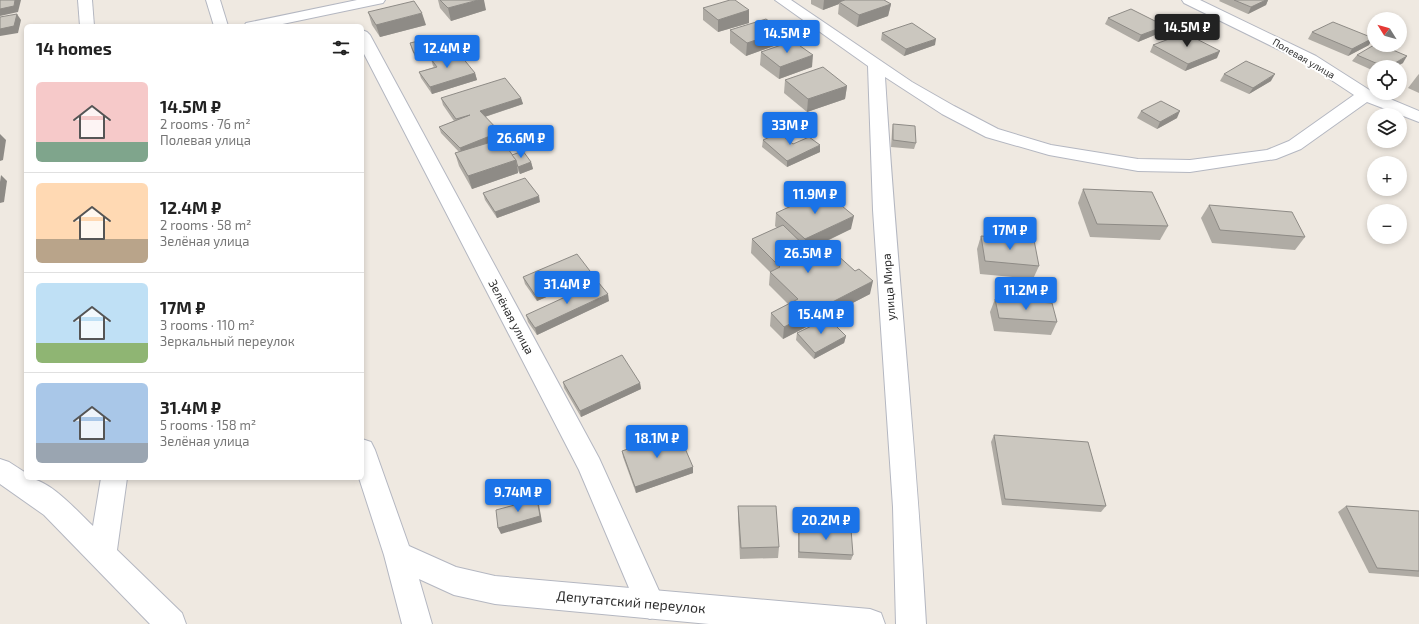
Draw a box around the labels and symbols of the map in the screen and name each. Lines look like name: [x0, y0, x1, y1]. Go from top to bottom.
north arrow: [1367, 12, 1407, 52]
pin: 14.5M ₽: [1150, 14, 1224, 48]
pin: 14.5M ₽: [750, 20, 824, 54]
pin: 12.4M ₽: [410, 35, 484, 69]
street label: Полевая улица: [1270, 35, 1337, 82]
pin: 33M ₽: [762, 112, 818, 146]
pin: 26.6M ₽: [484, 125, 558, 159]
pin: 11.9M ₽: [778, 181, 852, 215]
pin: 17M ₽: [982, 217, 1038, 251]
pin: 26.5M ₽: [771, 240, 845, 274]
street label: улица Мира: [879, 253, 898, 321]
pin: 31.4M ₽: [530, 271, 604, 305]
street label: Зелёная улица: [485, 277, 537, 357]
pin: 11.2M ₽: [989, 277, 1063, 311]
pin: 15.4M ₽: [784, 301, 858, 335]
pin: 18.1M ₽: [620, 425, 694, 459]
pin: 9.74M ₽: [481, 479, 555, 513]
pin: 20.2M ₽: [789, 507, 863, 541]
street label: Депутатский переулок: [556, 587, 707, 617]

